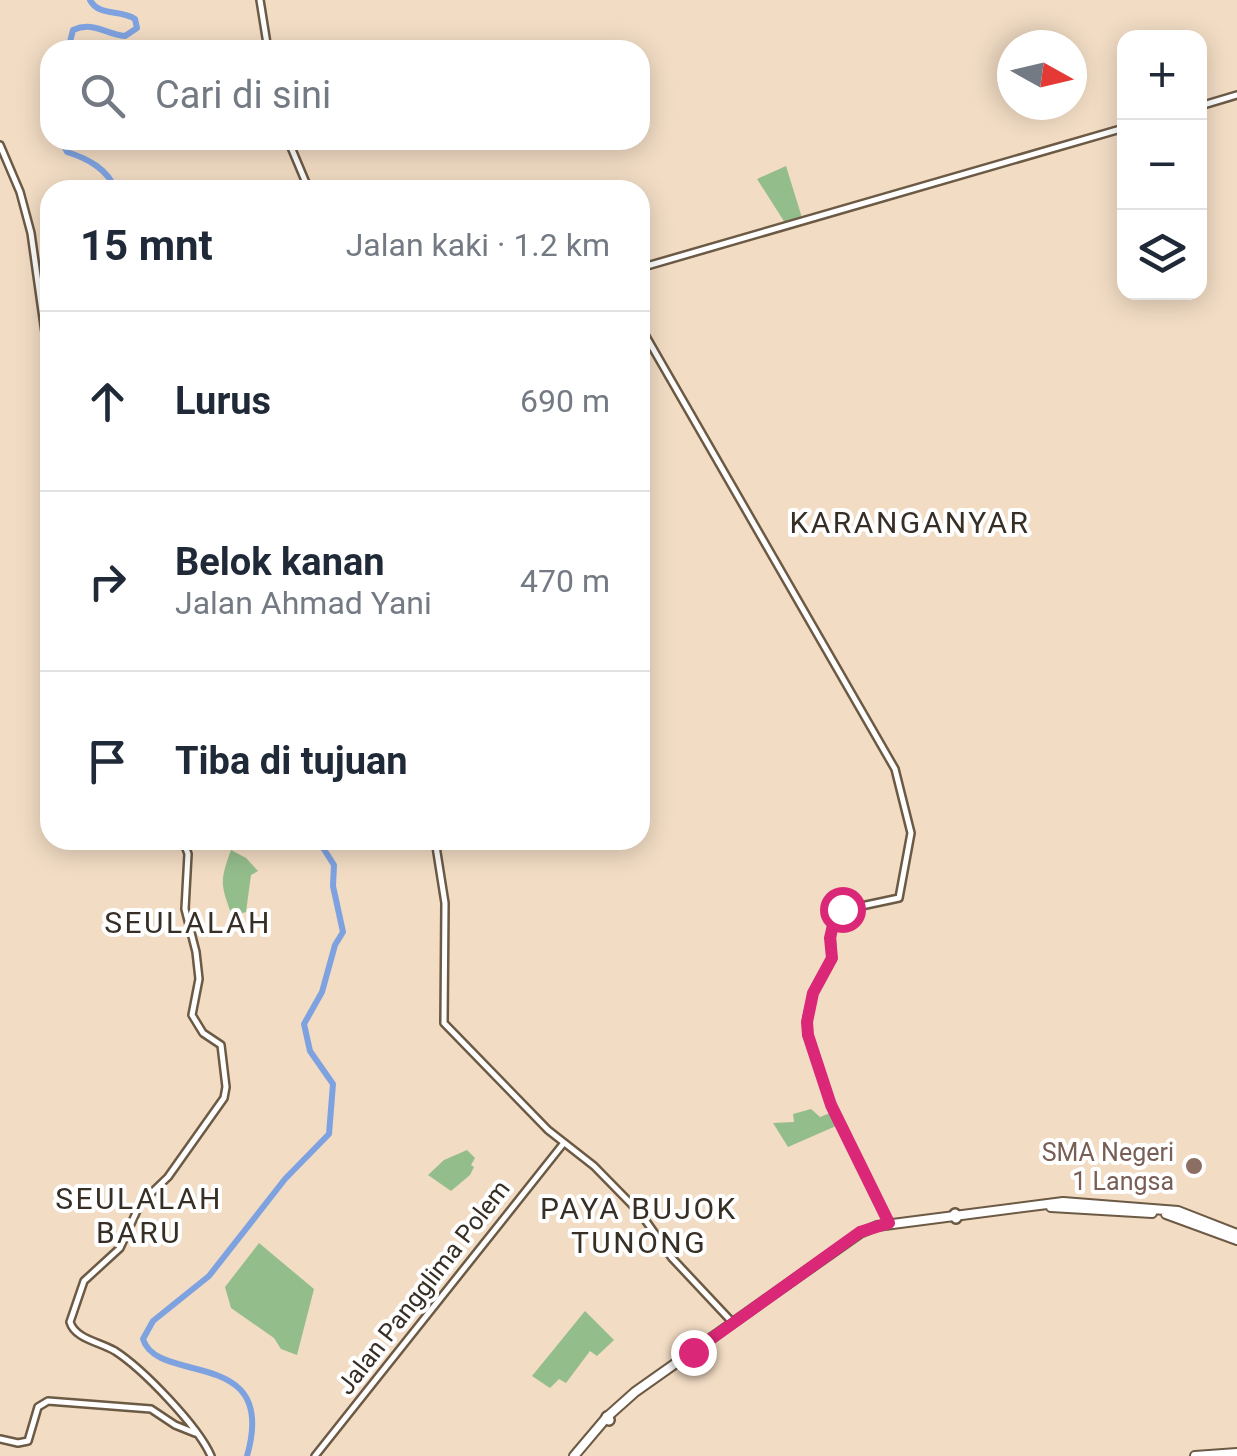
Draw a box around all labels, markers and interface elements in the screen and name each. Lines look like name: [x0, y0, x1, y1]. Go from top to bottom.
north arrow: [997, 30, 1087, 120]
map controls: [1117, 30, 1207, 300]
button: +: [1117, 30, 1207, 120]
search box: [40, 40, 650, 150]
icon: search: [75, 68, 130, 123]
text: Cari di sini: [155, 73, 331, 117]
button: −: [1117, 120, 1207, 210]
button: layers: [1117, 210, 1207, 300]
text: 15 mnt: [80, 221, 213, 270]
text: Jalan kaki · 1.2 km: [346, 226, 610, 264]
icon: ahead: [80, 374, 135, 429]
text: Lurus: [175, 379, 271, 423]
text: 690 m: [520, 382, 610, 420]
district label: KARANGANYAR: [789, 505, 1031, 540]
text: Belok kanan: [175, 540, 385, 584]
icon: right: [80, 554, 135, 609]
text: 470 m: [520, 562, 610, 600]
text: Jalan Ahmad Yani: [175, 584, 432, 622]
icon: arrive: [80, 734, 135, 789]
text: Tiba di tujuan: [175, 739, 408, 783]
route start: [820, 887, 866, 933]
district label: SEULALAH: [104, 905, 272, 940]
place label: SMA Negeri 1 Langsa: [1042, 1138, 1174, 1196]
marker: SMA Negeri 1 Langsa: [1183, 1155, 1205, 1177]
street label: Jalan Pangglima Polem: [331, 1175, 516, 1400]
district label: SEULALAH BARU: [55, 1181, 223, 1250]
district label: PAYA BUJOK TUNONG: [540, 1191, 738, 1260]
route end: [671, 1330, 717, 1376]

